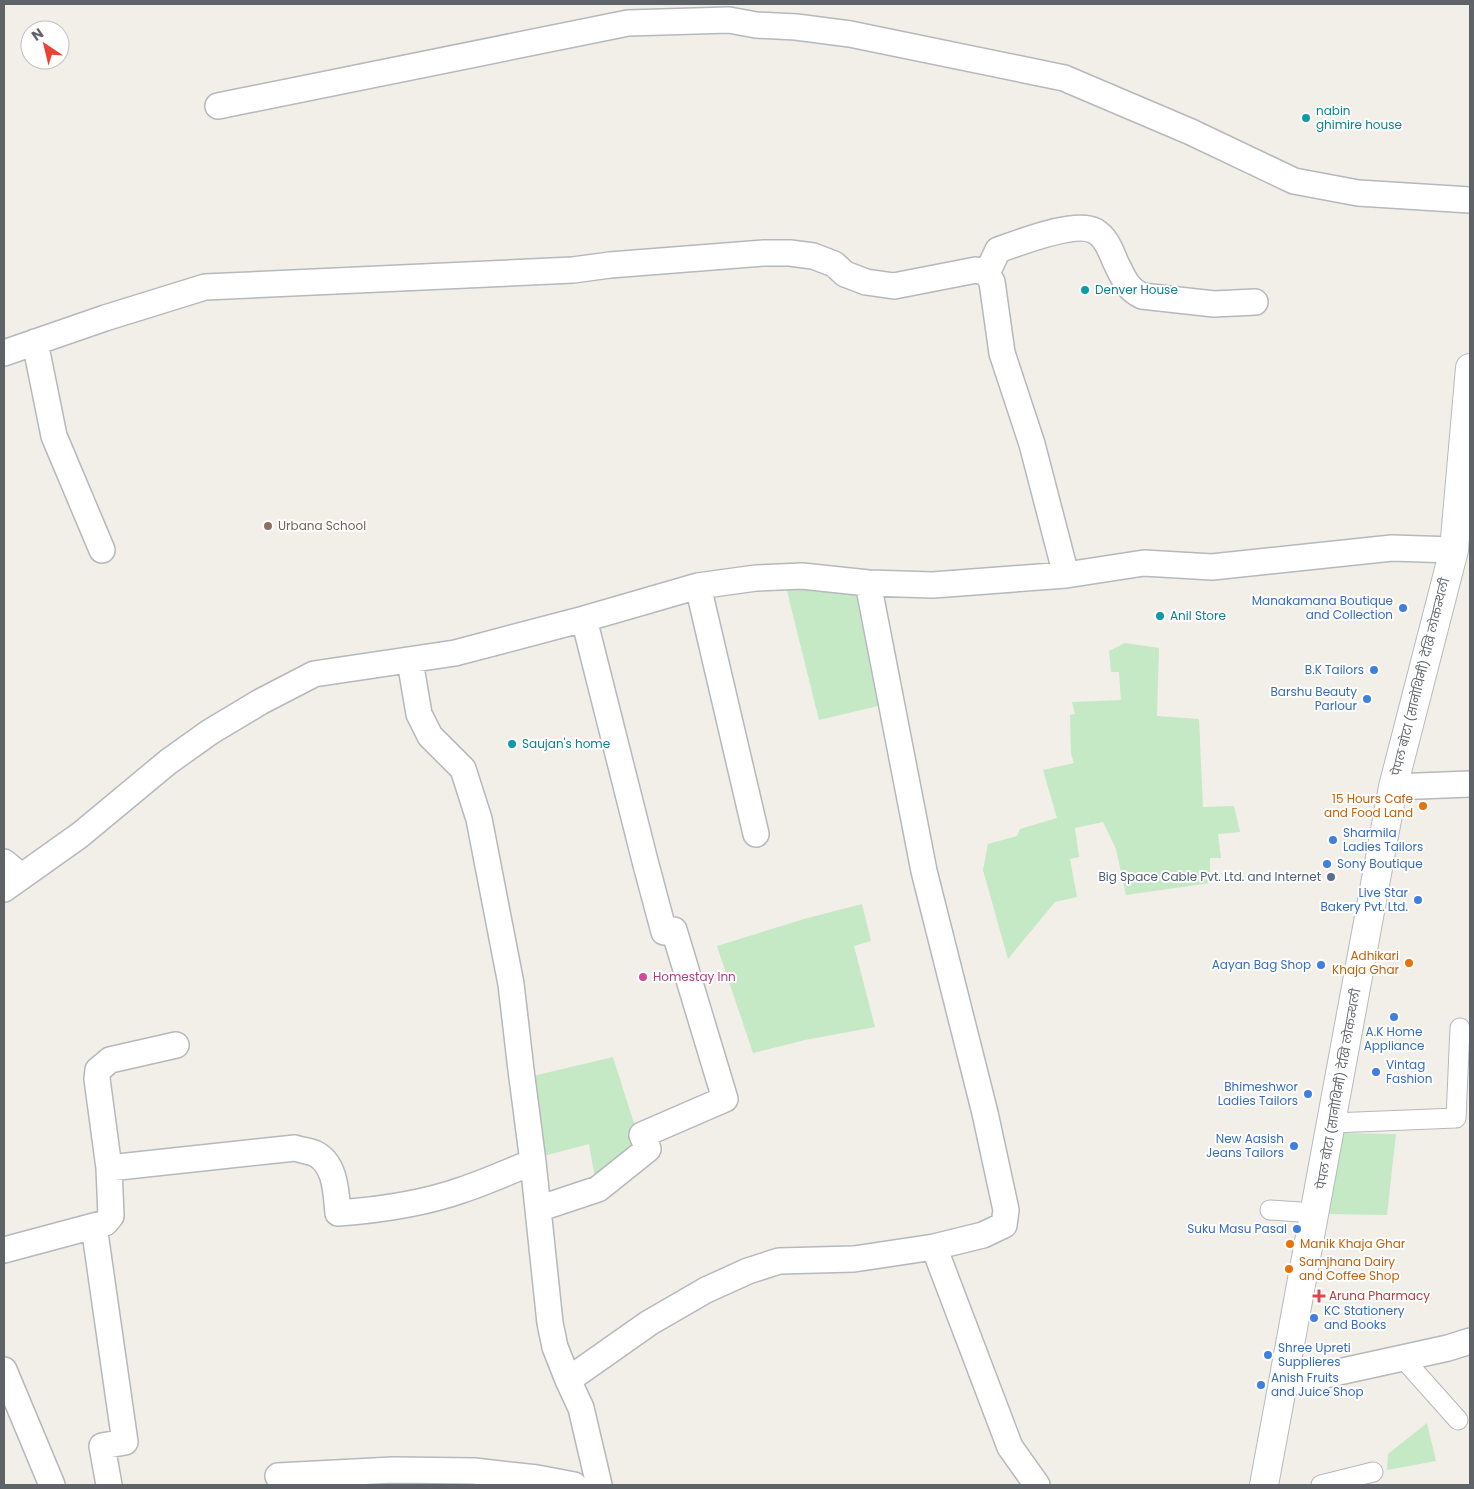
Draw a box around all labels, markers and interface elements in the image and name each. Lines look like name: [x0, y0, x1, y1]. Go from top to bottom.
north arrow: [20, 20, 70, 70]
text: N: [27, 23, 48, 46]
place label: nabin ghimire house: [1316, 102, 1402, 133]
marker: nabin ghimire house: [1300, 112, 1312, 124]
place label: Denver House: [1095, 281, 1178, 298]
marker: Denver House: [1079, 284, 1091, 296]
place label: Urbana School: [278, 517, 366, 534]
marker: Urbana School: [262, 520, 274, 532]
street label: पेपल बोटा (सानोथिमी) देखि लोकन्थली: [1387, 576, 1453, 779]
place label: Manakamana Boutique and Collection: [1252, 592, 1393, 623]
marker: Manakamana Boutique and Collection: [1397, 602, 1409, 614]
place label: Anil Store: [1170, 607, 1226, 624]
marker: Anil Store: [1154, 610, 1166, 622]
place label: B.K Tailors: [1305, 661, 1364, 678]
marker: B.K Tailors: [1368, 664, 1380, 676]
place label: Barshu Beauty Parlour: [1271, 683, 1358, 714]
marker: Barshu Beauty Parlour: [1361, 693, 1373, 705]
place label: Saujan's home: [522, 735, 610, 752]
marker: Saujan's home: [506, 738, 518, 750]
place label: 15 Hours Cafe and Food Land: [1324, 790, 1413, 821]
marker: 15 Hours Cafe and Food Land: [1417, 800, 1429, 812]
place label: Sharmila Ladies Tailors: [1343, 824, 1423, 855]
marker: Sharmila Ladies Tailors: [1327, 834, 1339, 846]
place label: Sony Boutique: [1337, 855, 1423, 872]
marker: Sony Boutique: [1321, 858, 1333, 870]
place label: Big Space Cable Pvt. Ltd. and Internet: [1098, 868, 1321, 885]
marker: Big Space Cable Pvt. Ltd. and Internet: [1325, 871, 1337, 883]
place label: Live Star Bakery Pvt. Ltd.: [1321, 884, 1409, 915]
marker: Live Star Bakery Pvt. Ltd.: [1412, 894, 1424, 906]
place label: Adhikari Khaja Ghar: [1332, 947, 1400, 978]
place label: Aayan Bag Shop: [1212, 956, 1311, 973]
marker: Adhikari Khaja Ghar: [1403, 957, 1415, 969]
marker: Aayan Bag Shop: [1315, 959, 1327, 971]
place label: Homestay Inn: [653, 968, 736, 985]
marker: Homestay Inn: [637, 971, 649, 983]
street label: पेपल बोटा (सानोथिमी) देखि लोकन्थली: [1312, 987, 1365, 1192]
marker: A.K Home Appliance: [1388, 1011, 1400, 1023]
place label: A.K Home Appliance: [1364, 1023, 1424, 1054]
place label: Vintag Fashion: [1386, 1056, 1432, 1087]
marker: Vintag Fashion: [1370, 1066, 1382, 1078]
place label: Bhimeshwor Ladies Tailors: [1218, 1078, 1299, 1109]
marker: Bhimeshwor Ladies Tailors: [1302, 1088, 1314, 1100]
place label: New Aasish Jeans Tailors: [1206, 1130, 1284, 1161]
marker: New Aasish Jeans Tailors: [1288, 1140, 1300, 1152]
place label: Suku Masu Pasal: [1187, 1220, 1287, 1237]
marker: Suku Masu Pasal: [1291, 1223, 1303, 1235]
place label: Manik Khaja Ghar: [1300, 1235, 1406, 1252]
marker: Manik Khaja Ghar: [1284, 1238, 1296, 1250]
place label: Samjhana Dairy and Coffee Shop: [1299, 1253, 1400, 1284]
marker: Samjhana Dairy and Coffee Shop: [1283, 1263, 1295, 1275]
place label: Aruna Pharmacy: [1329, 1287, 1430, 1304]
marker: Aruna Pharmacy: [1313, 1290, 1325, 1302]
place label: KC Stationery and Books: [1324, 1302, 1405, 1333]
marker: KC Stationery and Books: [1308, 1312, 1320, 1324]
place label: Shree Upreti Supplieres: [1278, 1339, 1351, 1370]
marker: Shree Upreti Supplieres: [1262, 1349, 1274, 1361]
place label: Anish Fruits and Juice Shop: [1271, 1369, 1364, 1400]
marker: Anish Fruits and Juice Shop: [1255, 1379, 1267, 1391]

